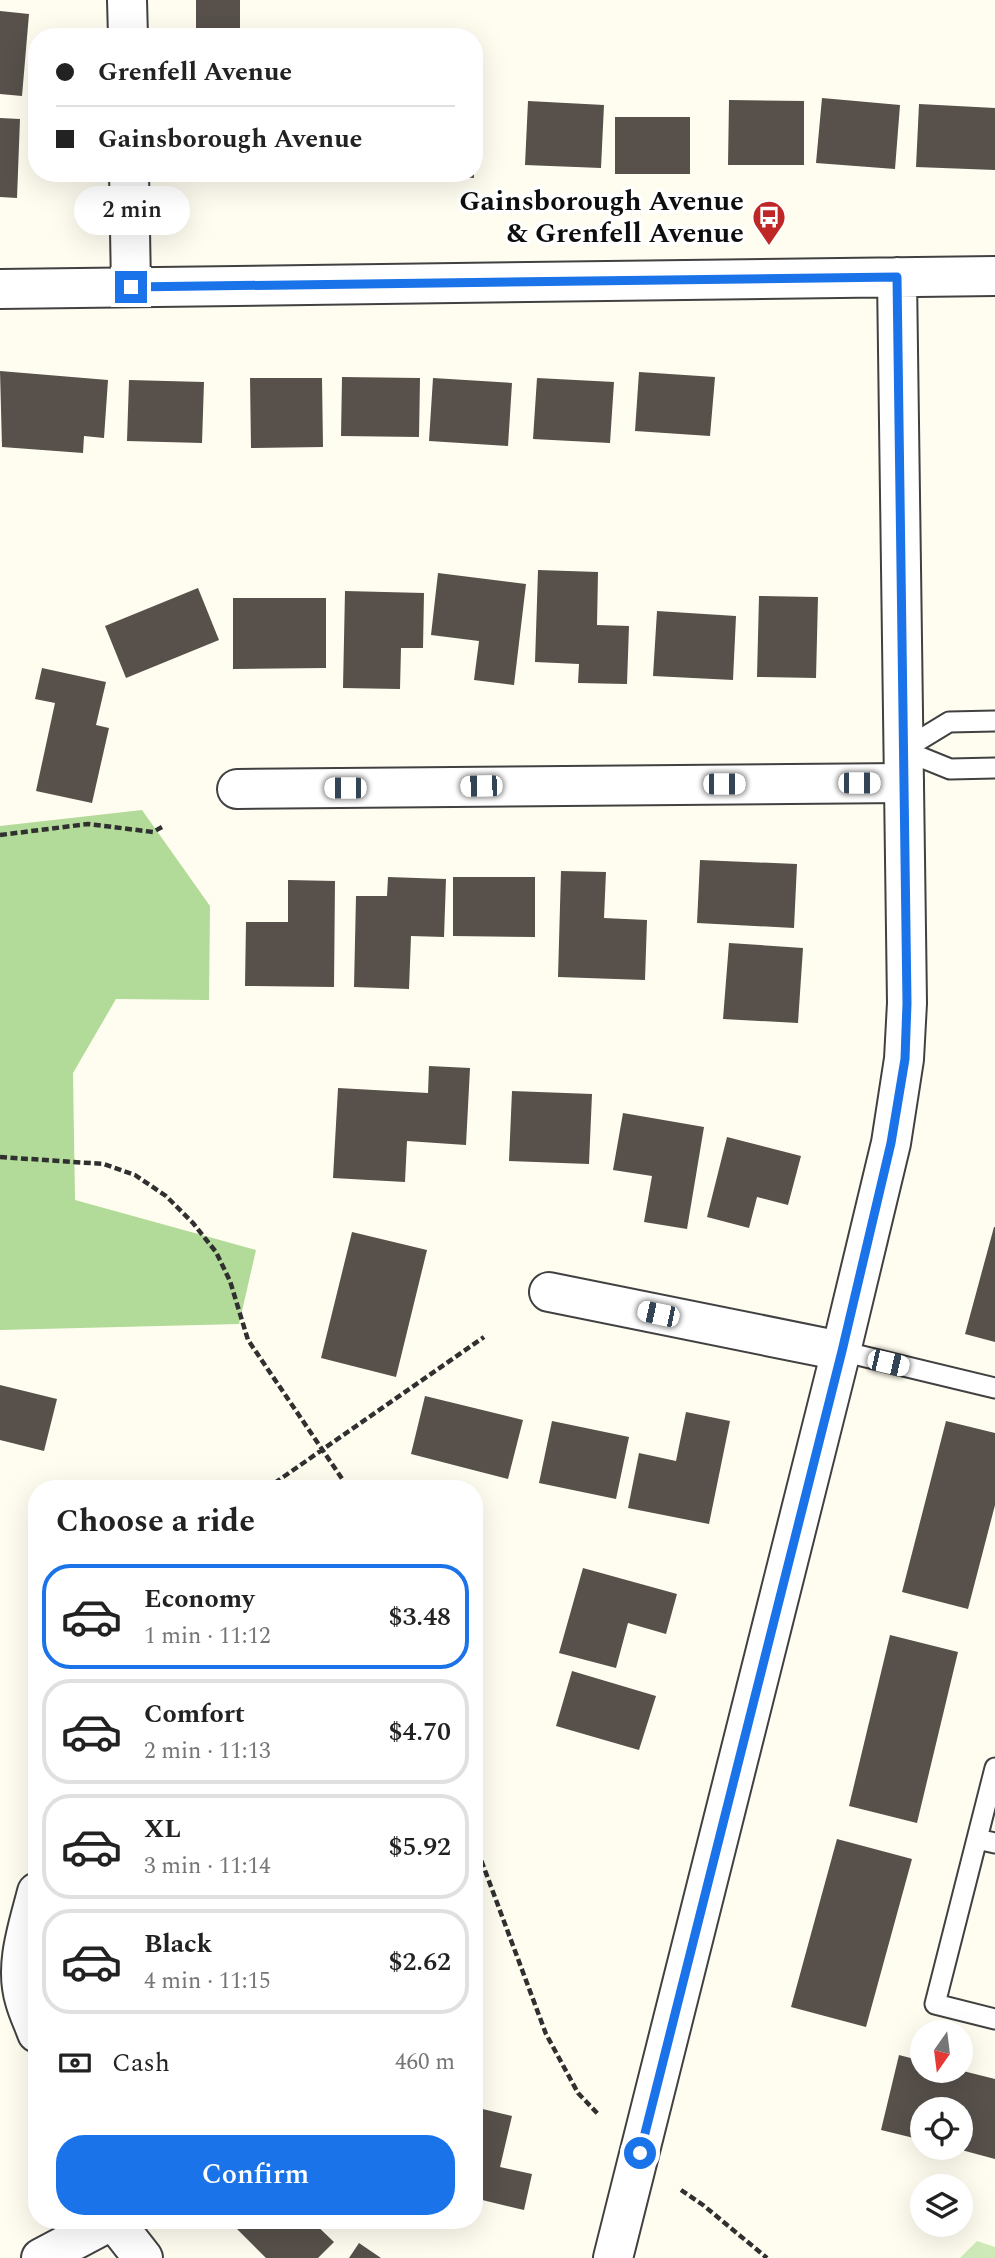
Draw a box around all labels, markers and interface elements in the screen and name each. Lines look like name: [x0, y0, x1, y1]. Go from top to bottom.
text: Grenfell Avenue: [98, 52, 292, 92]
text: Gainsborough Avenue: [98, 119, 362, 159]
place label: Gainsborough Avenue & Grenfell Avenue: [459, 180, 744, 255]
callout: 2 min: [73, 186, 189, 234]
text: 2 min: [102, 193, 162, 228]
bus stop icon: Gainsborough Avenue & Grenfell Avenue: [750, 198, 788, 247]
route end: [115, 271, 147, 303]
car: [839, 773, 881, 794]
car: [704, 774, 746, 795]
car: [460, 775, 503, 797]
car: [325, 778, 367, 799]
car: [636, 1299, 681, 1329]
car: [866, 1348, 911, 1378]
text: Choose a ride: [56, 1497, 255, 1546]
text: Economy: [144, 1579, 254, 1619]
icon: car: [60, 1585, 123, 1648]
text: $3.48: [388, 1597, 451, 1637]
text: 1 min · 11:12: [144, 1619, 271, 1654]
text: Comfort: [144, 1694, 245, 1734]
icon: car: [60, 1700, 123, 1763]
text: $4.70: [388, 1712, 451, 1752]
text: 2 min · 11:13: [144, 1734, 271, 1769]
text: XL: [144, 1809, 181, 1849]
icon: car: [60, 1815, 123, 1878]
text: $5.92: [388, 1827, 451, 1867]
text: 3 min · 11:14: [144, 1849, 271, 1884]
text: Black: [144, 1924, 212, 1964]
icon: car: [60, 1930, 123, 1993]
text: $2.62: [388, 1942, 451, 1982]
text: 4 min · 11:15: [144, 1964, 271, 1999]
north arrow: [910, 2020, 973, 2082]
map controls: [910, 2020, 973, 2237]
text: Cash: [112, 2043, 170, 2083]
icon: cash: [56, 2044, 94, 2082]
text: 460 m: [395, 2045, 455, 2080]
button: locate: [910, 2097, 973, 2160]
button: Confirm: [56, 2135, 455, 2215]
route start: [624, 2137, 656, 2169]
button: layers: [910, 2174, 973, 2237]

